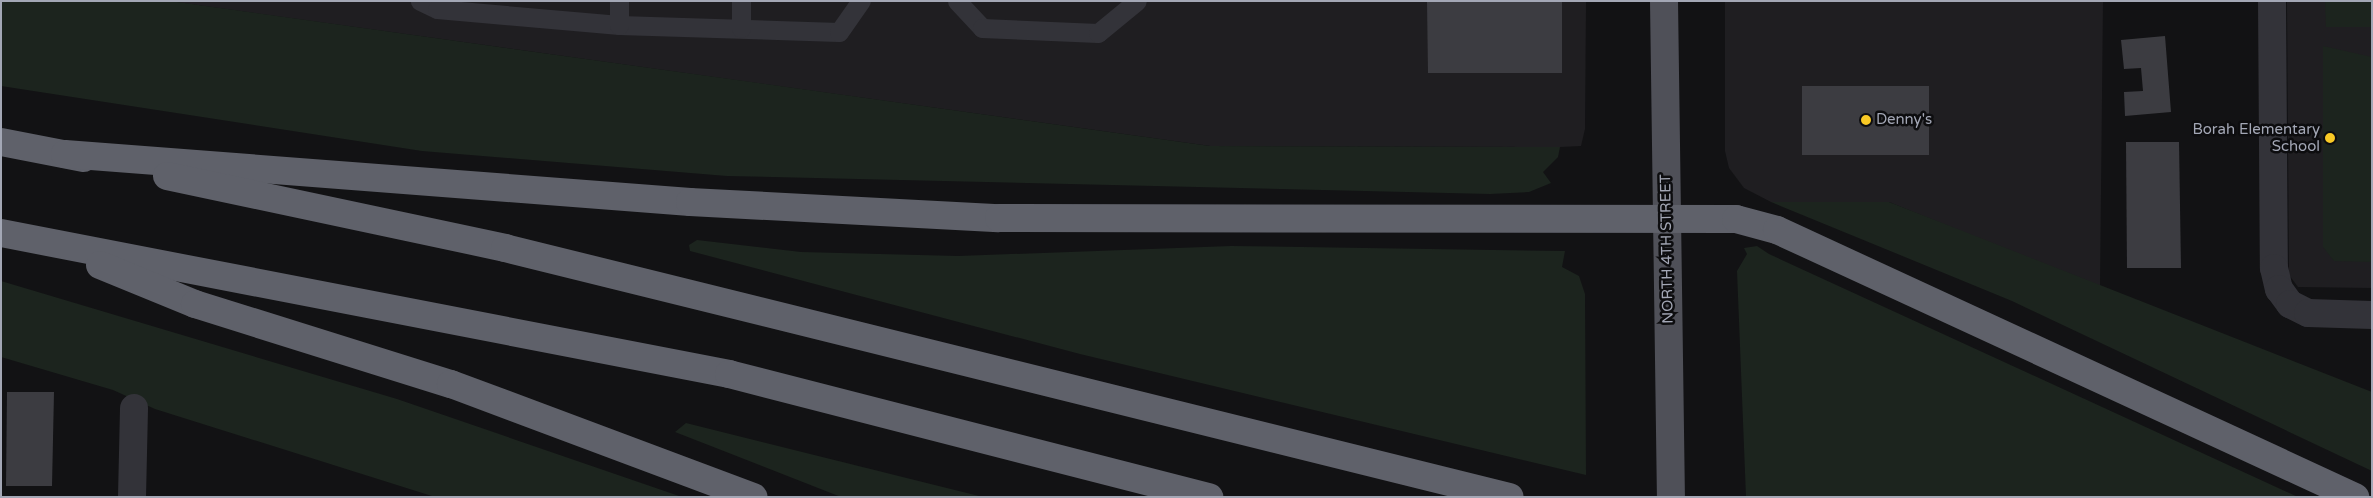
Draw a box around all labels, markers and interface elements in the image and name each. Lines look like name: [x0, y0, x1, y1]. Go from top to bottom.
place label: Denny's: [1876, 111, 1932, 129]
marker: Denny's: [1860, 114, 1872, 126]
place label: Borah Elementary School: [2192, 120, 2320, 155]
marker: Borah Elementary School: [2324, 132, 2336, 144]
street label: NORTH 4TH STREET: [1657, 174, 1677, 324]

